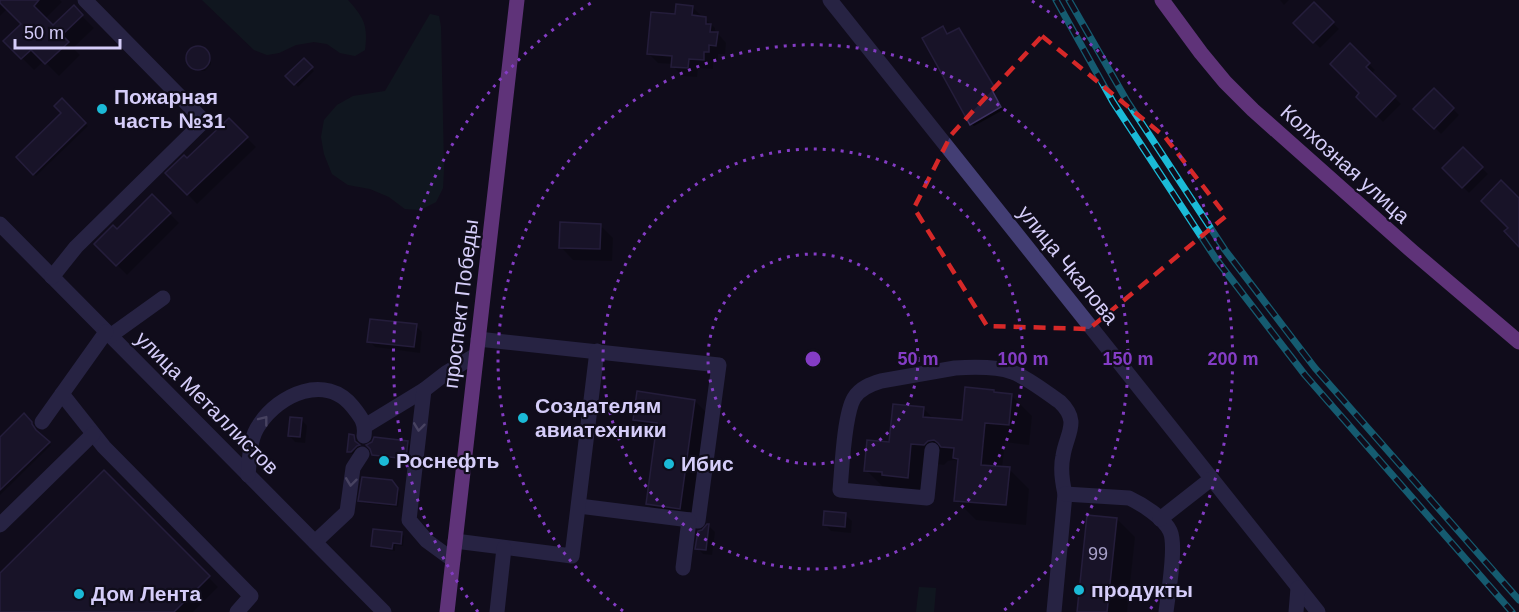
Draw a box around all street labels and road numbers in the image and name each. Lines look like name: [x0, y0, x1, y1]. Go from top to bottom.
street label: Колхозная улица: [1276, 100, 1415, 228]
street label: улица Чкалова: [1014, 201, 1123, 329]
street label: проспект Победы: [439, 218, 482, 390]
street label: улица Металлистов: [131, 327, 283, 479]

